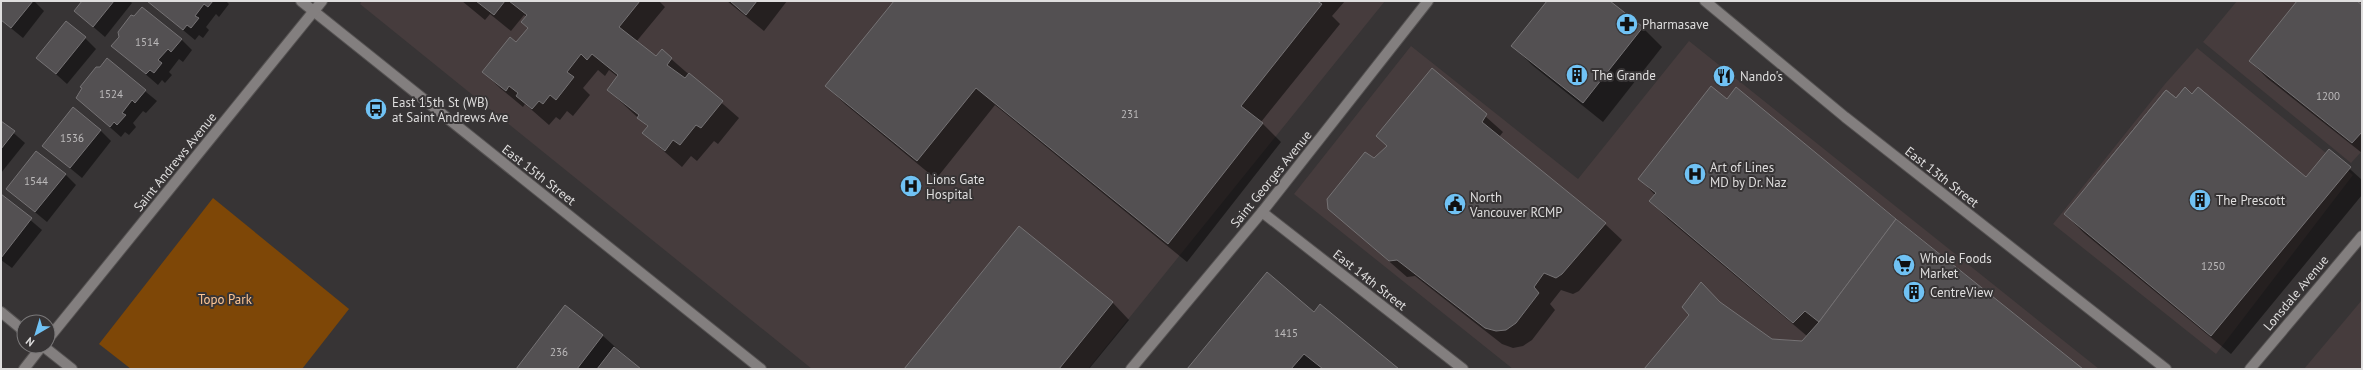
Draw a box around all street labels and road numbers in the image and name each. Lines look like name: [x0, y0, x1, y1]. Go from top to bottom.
street label: Saint Andrews Avenue: [130, 109, 220, 215]
street label: Saint Georges Avenue: [1227, 127, 1315, 231]
street label: East 15th Street: [499, 141, 580, 209]
street label: East 13th Street: [1902, 143, 1983, 211]
street label: East 14th Street: [1330, 246, 1411, 314]
street label: Lonsdale Avenue: [2260, 252, 2332, 334]

